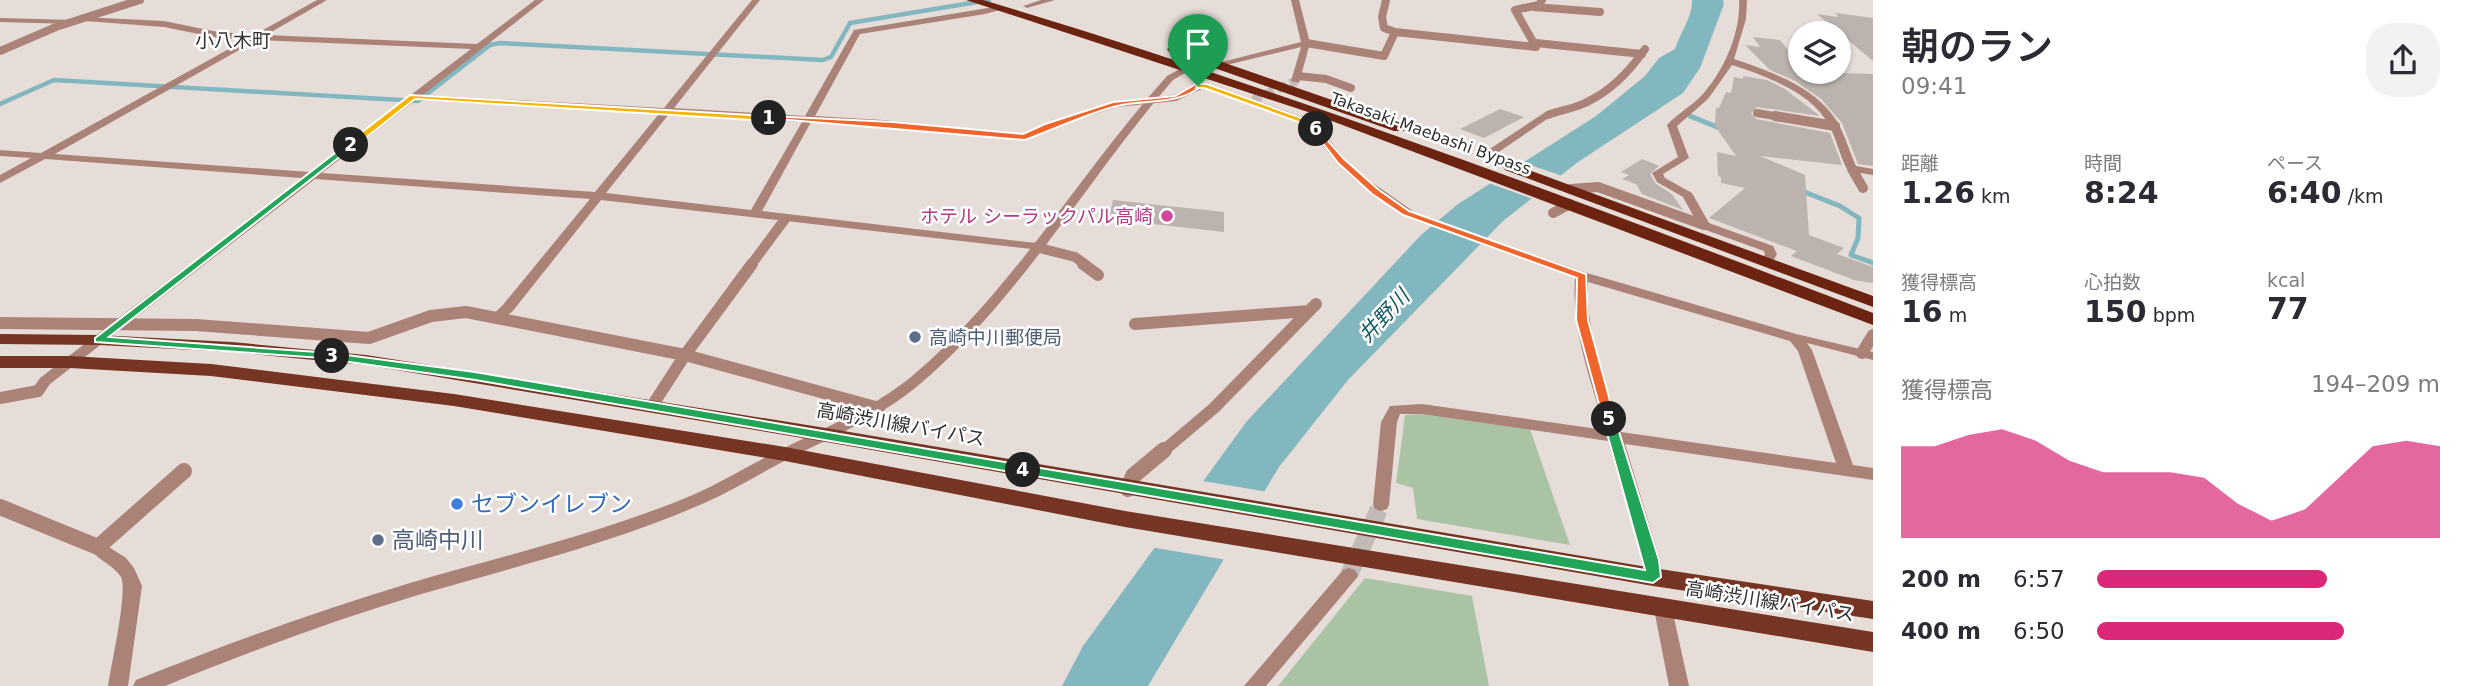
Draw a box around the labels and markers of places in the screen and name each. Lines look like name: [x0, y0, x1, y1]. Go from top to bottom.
pin: [1168, 14, 1228, 86]
pin: 1: [752, 100, 786, 136]
pin: 6: [1298, 111, 1334, 146]
pin: 2: [334, 128, 368, 162]
place label: ホテル シーラックパル高崎: [920, 205, 1153, 227]
marker: ホテル シーラックパル高崎: [1159, 208, 1175, 224]
place label: 高崎中川郵便局: [929, 326, 1062, 348]
marker: 高崎中川郵便局: [907, 329, 923, 345]
pin: 3: [314, 338, 350, 374]
pin: 5: [1592, 402, 1626, 436]
pin: 4: [1006, 452, 1040, 488]
place label: セブンイレブン: [471, 491, 632, 517]
marker: セブンイレブン: [449, 496, 465, 512]
place label: 高崎中川: [392, 527, 484, 553]
marker: 高崎中川: [370, 532, 386, 548]

